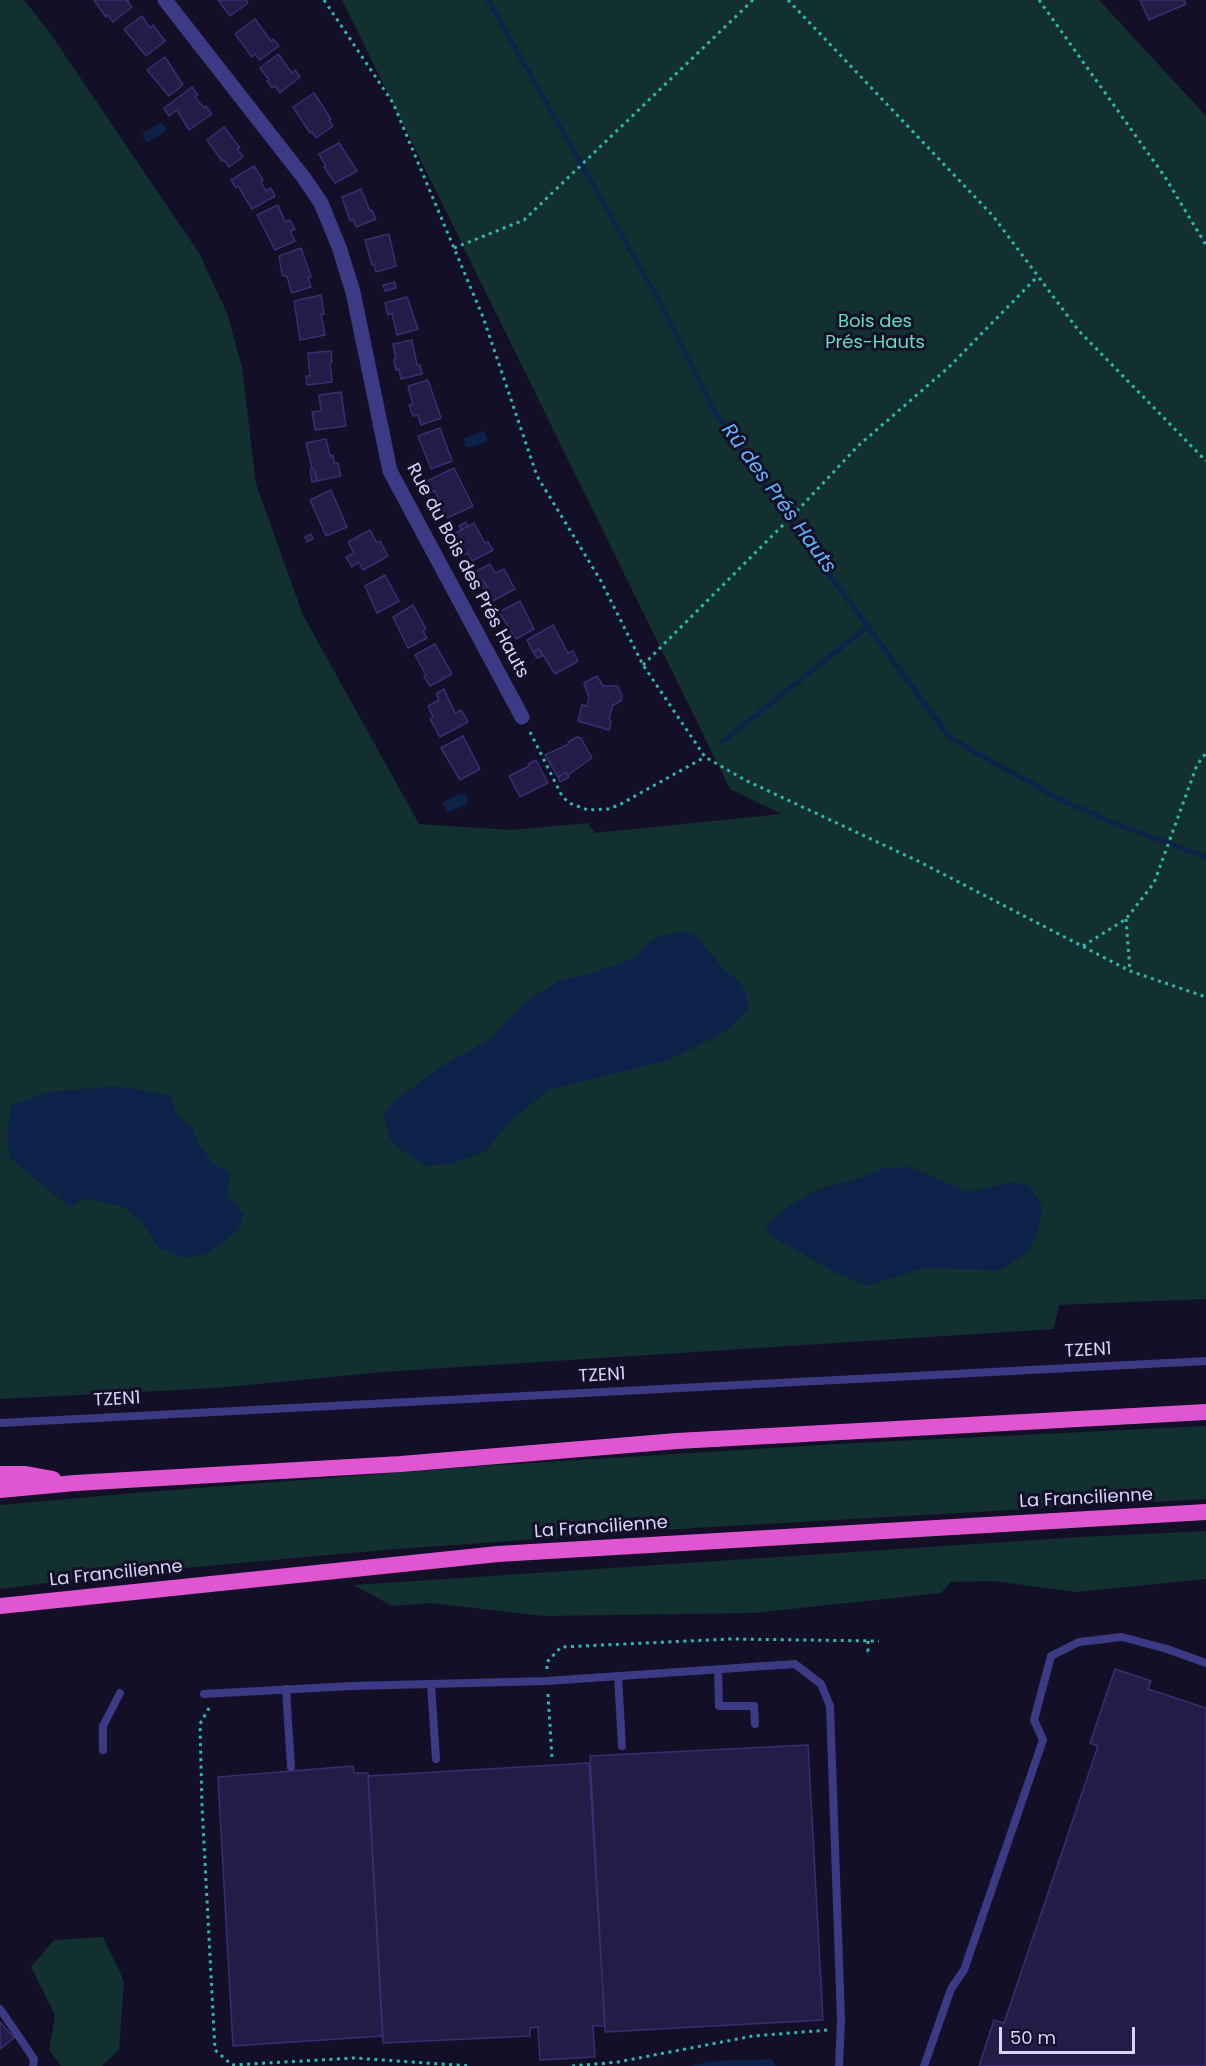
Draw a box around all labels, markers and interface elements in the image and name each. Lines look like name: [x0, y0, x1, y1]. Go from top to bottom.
park label: Bois des Prés-Hauts: [825, 311, 925, 354]
water label: Rû des Prés Hauts: [716, 420, 840, 578]
street label: Rue du Bois des Prés Hauts: [401, 460, 533, 682]
street label: TZEN1: [1064, 1339, 1112, 1363]
street label: TZEN1: [578, 1364, 626, 1388]
street label: TZEN1: [93, 1388, 141, 1412]
street label: La Francilienne: [1019, 1485, 1153, 1513]
street label: La Francilienne: [534, 1513, 668, 1543]
street label: La Francilienne: [48, 1556, 184, 1592]
scale bar: [1002, 2015, 1138, 2053]
text: 50 m: [1010, 2025, 1056, 2050]

